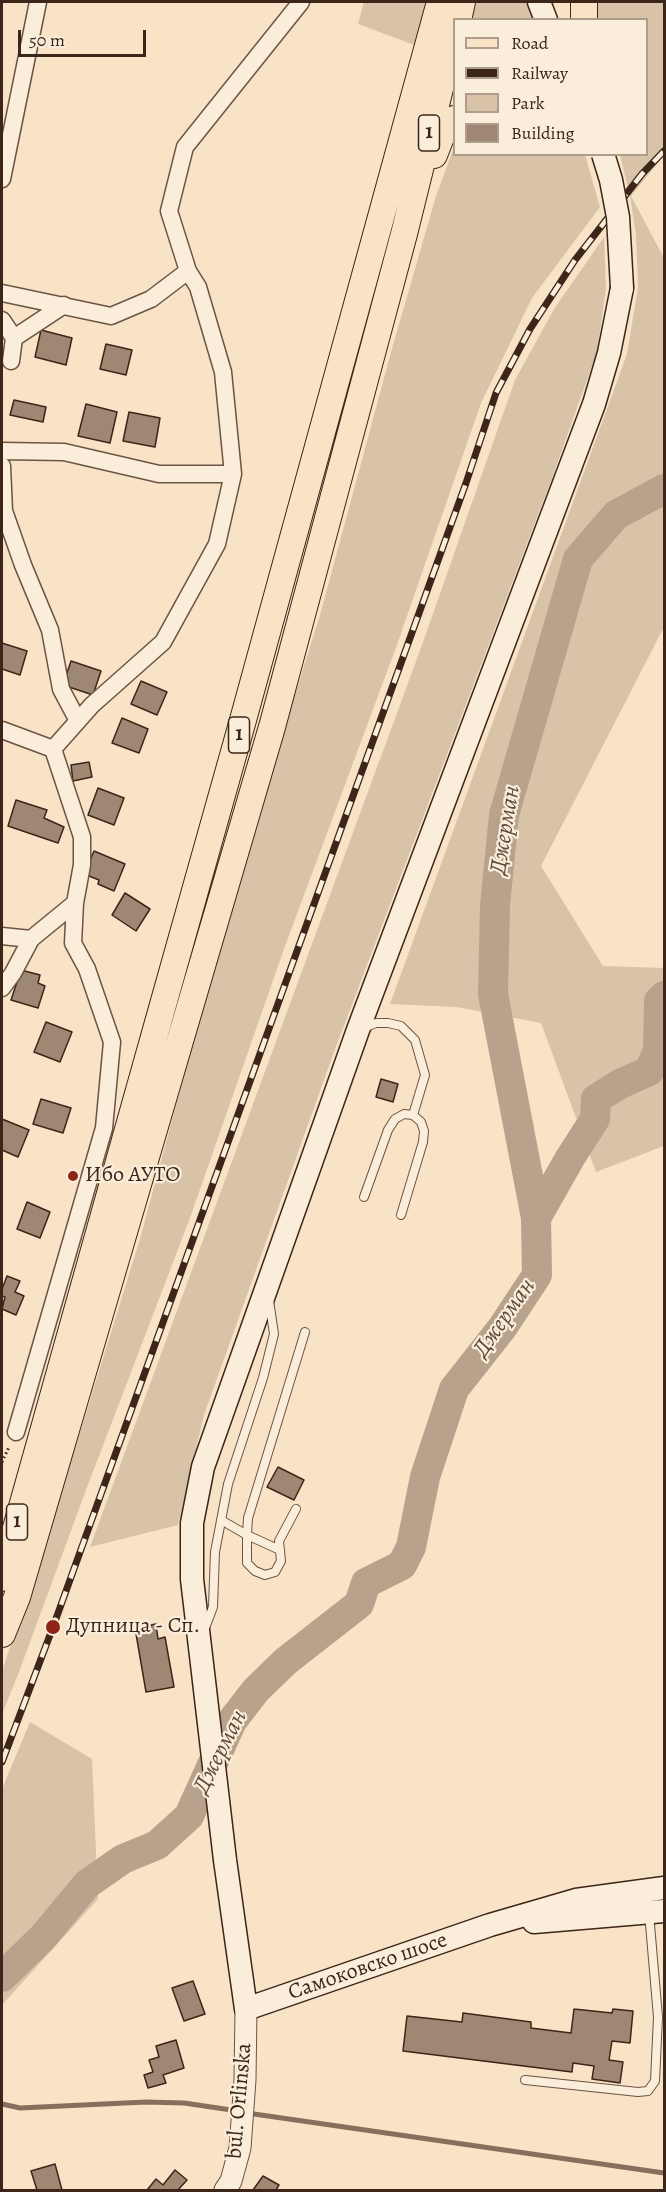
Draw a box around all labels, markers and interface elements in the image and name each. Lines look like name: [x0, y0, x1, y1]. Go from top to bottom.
scale bar: [21, 18, 148, 56]
legend: [453, 18, 648, 156]
text: 50 m: [29, 28, 65, 52]
text: Road: [511, 31, 548, 55]
text: Railway: [511, 61, 568, 85]
text: Park: [511, 91, 545, 115]
road number: 1: [418, 115, 440, 151]
text: Building: [511, 121, 575, 145]
road number: 1: [228, 717, 250, 753]
water label: Джерман: [485, 784, 527, 876]
place label: Ибо АУТО: [85, 1163, 180, 1189]
marker: Ибо АУТО: [66, 1169, 80, 1183]
water label: Джерман: [468, 1273, 542, 1363]
road number: 1: [7, 1504, 28, 1540]
place label: Дупница - Сп.: [66, 1614, 200, 1640]
marker: Дупница - Сп.: [44, 1618, 62, 1636]
water label: Джерман: [188, 1706, 254, 1798]
street label: Самоковско шосе: [285, 1927, 451, 2007]
street label: bul. Orlinska: [222, 2042, 258, 2160]

